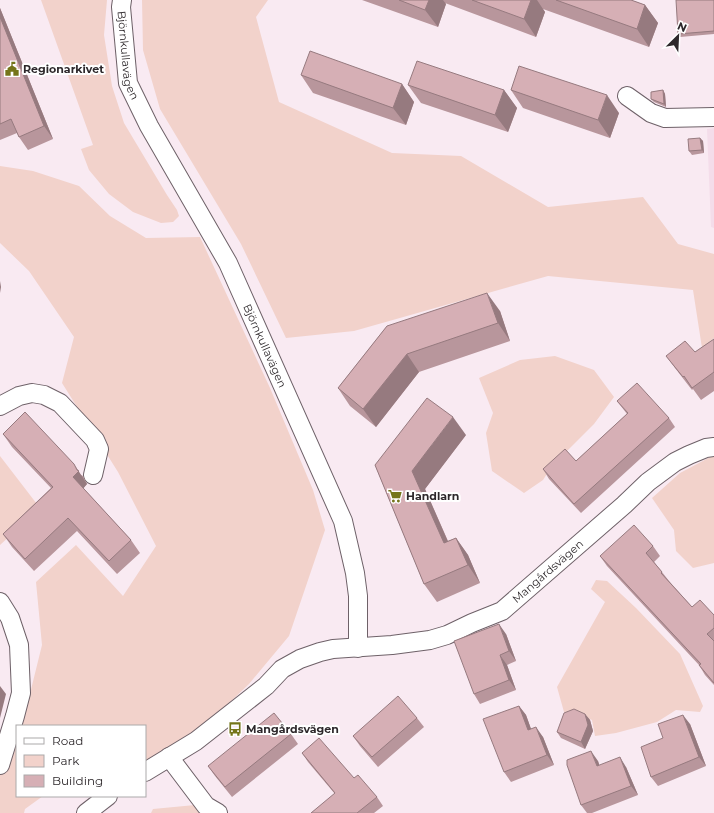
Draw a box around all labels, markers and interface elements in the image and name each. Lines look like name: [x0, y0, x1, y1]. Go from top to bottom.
street label: Björnkullavägen: [114, 10, 142, 102]
north arrow: [658, 16, 698, 56]
text: N: [675, 19, 689, 35]
public building icon: Regionarkivet: [4, 61, 20, 77]
place label: Regionarkivet: [23, 62, 104, 76]
street label: Björnkullavägen: [240, 302, 290, 390]
supermarket icon: Handlarn: [387, 488, 403, 504]
place label: Handlarn: [406, 489, 459, 503]
street label: Mangårdsvägen: [509, 537, 586, 606]
bus stop icon: Mangårdsvägen: [227, 721, 243, 737]
place label: Mangårdsvägen: [246, 722, 339, 736]
legend: [16, 725, 146, 797]
text: Road: [52, 733, 83, 748]
text: Park: [52, 753, 80, 768]
text: Building: [52, 773, 103, 788]

